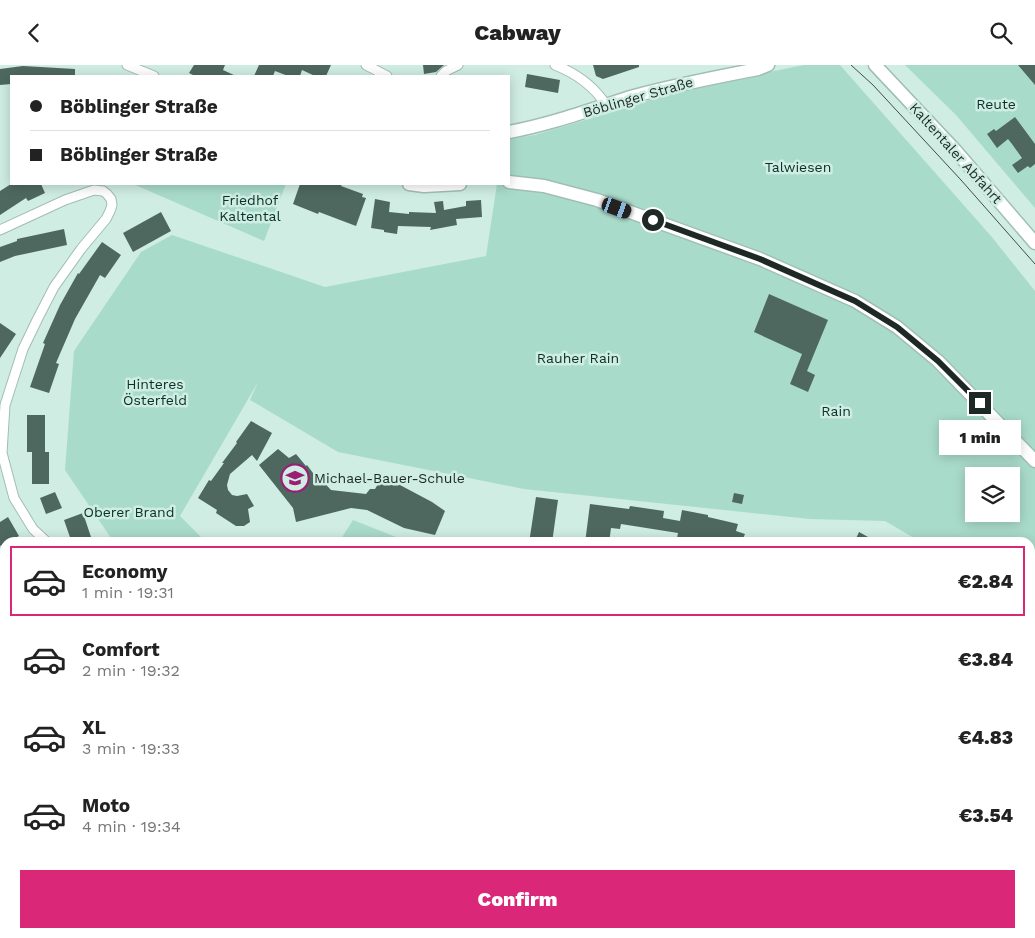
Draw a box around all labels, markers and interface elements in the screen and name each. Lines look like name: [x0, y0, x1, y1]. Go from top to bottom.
icon: back: [20, 19, 48, 47]
icon: search: [987, 19, 1015, 47]
text: Cabway: [474, 20, 561, 45]
street label: Böblinger Straße: [581, 74, 695, 120]
text: Böblinger Straße: [60, 95, 218, 118]
park label: Reute: [976, 96, 1016, 112]
street label: Kaltentaler Abfahrt: [907, 99, 1005, 207]
text: Böblinger Straße: [60, 143, 218, 166]
park label: Talwiesen: [765, 159, 831, 175]
park label: Friedhof Kaltental: [219, 192, 281, 224]
car: [600, 196, 633, 220]
route start: [642, 209, 664, 231]
park label: Rauher Rain: [537, 350, 619, 366]
park label: Hinteres Österfeld: [123, 376, 187, 408]
route end: [969, 392, 991, 414]
park label: Rain: [821, 403, 851, 419]
callout: 1 min: [939, 421, 1021, 455]
text: 1 min: [959, 428, 1001, 447]
school or university icon: Michael-Bauer-Schule: [280, 463, 310, 493]
map controls: [965, 467, 1020, 522]
button: layers: [965, 467, 1020, 522]
place label: Michael-Bauer-Schule: [314, 470, 465, 486]
park label: Oberer Brand: [83, 504, 175, 520]
icon: car: [22, 559, 67, 604]
text: Economy: [82, 560, 167, 583]
text: €2.84: [958, 570, 1013, 593]
text: 1 min · 19:31: [82, 583, 174, 602]
icon: car: [22, 637, 67, 682]
text: Comfort: [82, 638, 160, 661]
text: €3.84: [958, 648, 1013, 671]
text: 2 min · 19:32: [82, 661, 180, 680]
icon: car: [22, 715, 67, 760]
text: XL: [82, 716, 106, 739]
text: €4.83: [958, 726, 1013, 749]
text: 3 min · 19:33: [82, 739, 180, 758]
icon: car: [22, 793, 67, 838]
text: Moto: [82, 794, 130, 817]
text: €3.54: [959, 804, 1013, 827]
text: 4 min · 19:34: [82, 817, 181, 836]
button: Confirm: [20, 870, 1015, 928]

